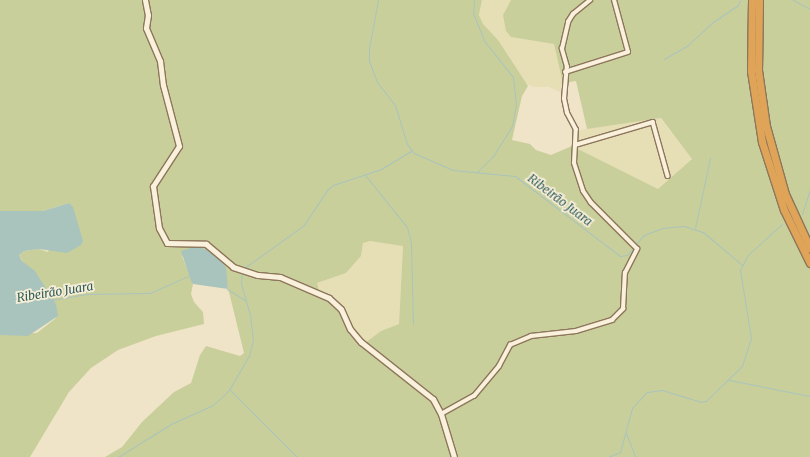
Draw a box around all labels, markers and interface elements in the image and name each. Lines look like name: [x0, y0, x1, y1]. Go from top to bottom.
water label: Ribeirão Juara: [525, 171, 595, 229]
water label: Ribeirão Juara: [16, 279, 94, 305]

